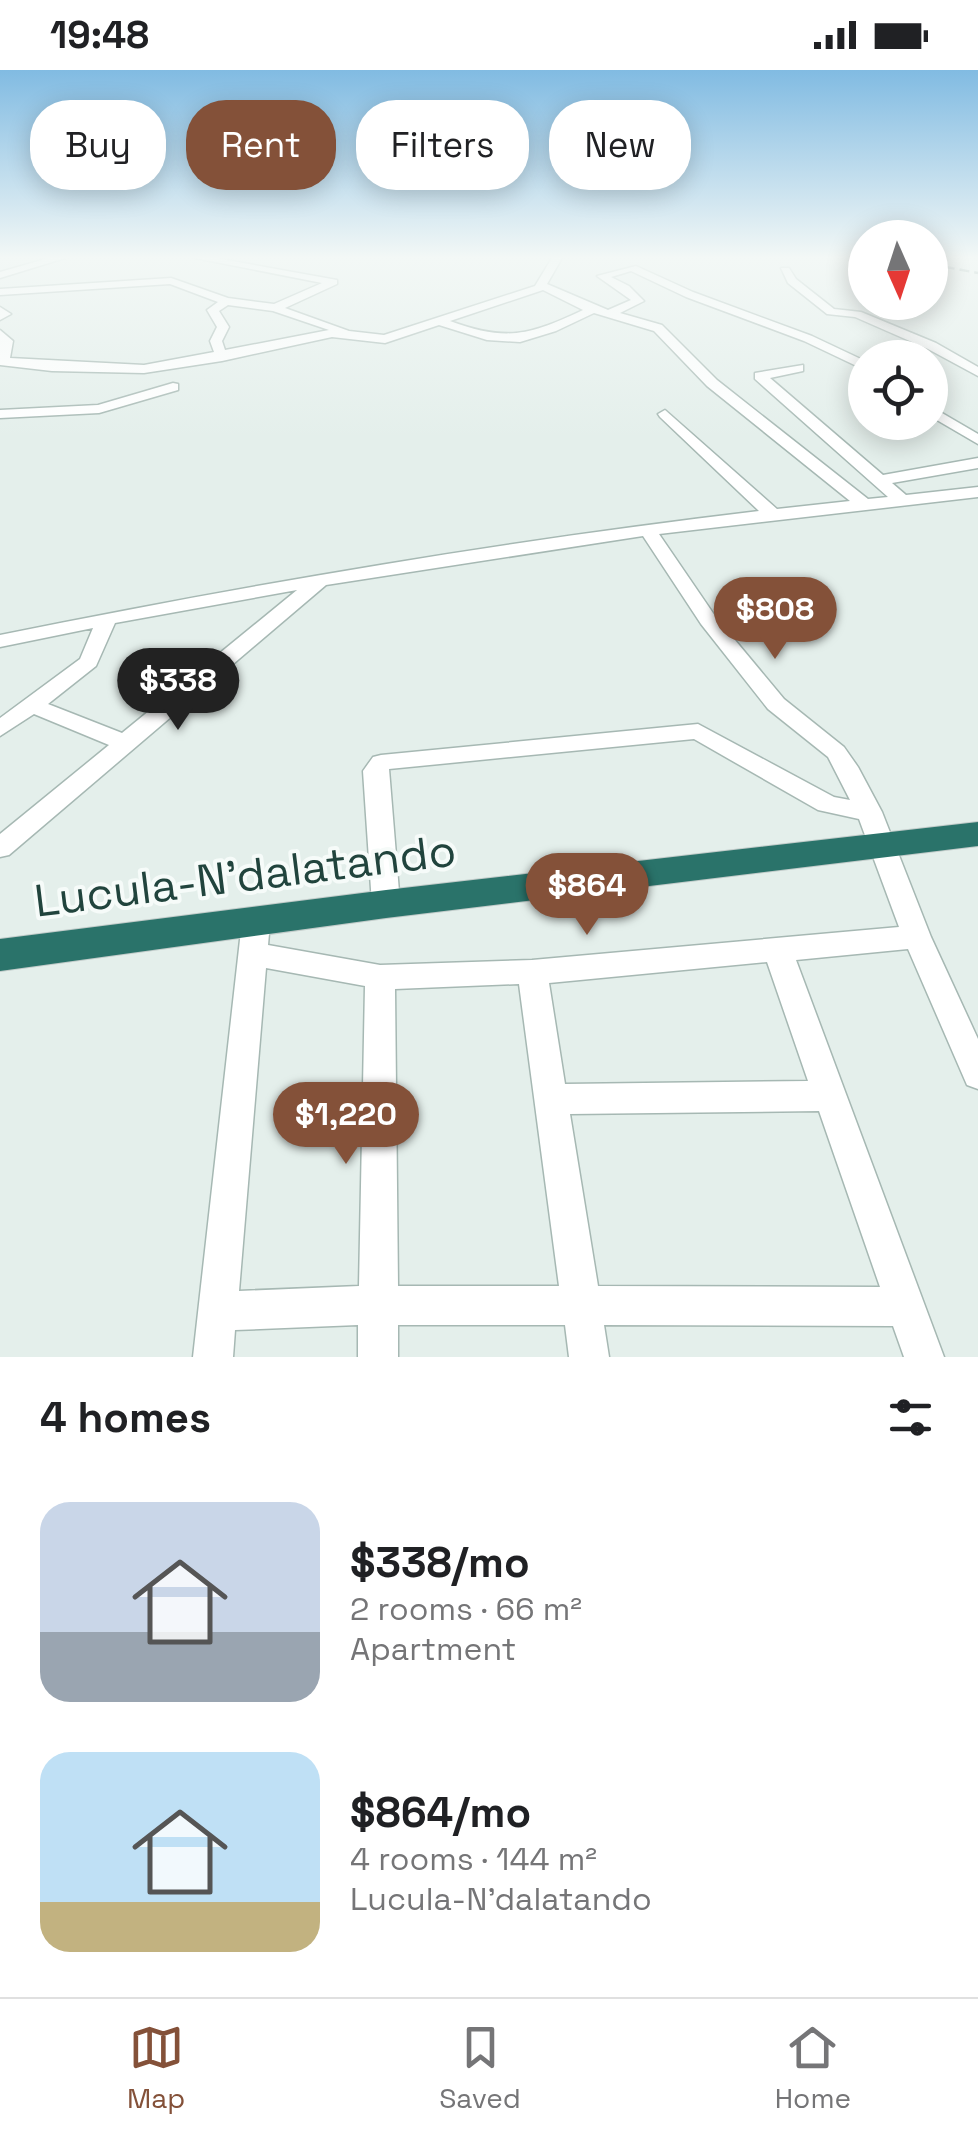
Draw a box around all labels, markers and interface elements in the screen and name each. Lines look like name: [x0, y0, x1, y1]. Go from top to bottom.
text: 19:48: [50, 11, 149, 59]
chip: Buy: [30, 100, 166, 190]
chip: Rent: [186, 100, 336, 190]
chip: Filters: [356, 100, 529, 190]
chip: New: [549, 100, 691, 190]
north arrow: [848, 220, 948, 320]
map controls: [848, 220, 948, 440]
button: locate: [848, 340, 948, 440]
pin: $808: [716, 577, 834, 662]
text: $808: [736, 589, 814, 629]
pin: $338: [119, 648, 237, 733]
text: $338: [139, 660, 217, 700]
street label: Lucula-N'dalatando: [31, 821, 459, 930]
pin: $864: [528, 853, 646, 938]
text: $864: [548, 865, 626, 905]
pin: $1,220: [265, 1082, 427, 1167]
text: $1,220: [295, 1094, 397, 1134]
icon: filters: [883, 1390, 938, 1445]
text: 4 homes: [40, 1391, 211, 1444]
text: $338/mo: [350, 1536, 530, 1589]
icon: home: [120, 1542, 240, 1662]
text: 2 rooms · 66 m²: [350, 1589, 582, 1629]
text: Apartment: [350, 1629, 516, 1669]
text: $864/mo: [350, 1786, 531, 1839]
icon: home: [120, 1792, 240, 1912]
text: 4 rooms · 144 m²: [350, 1839, 597, 1879]
text: Lucula-N'dalatando: [350, 1879, 652, 1919]
tab: Map: [127, 2020, 185, 2116]
tab: Saved: [439, 2020, 521, 2116]
tab: Home: [775, 2020, 851, 2116]

